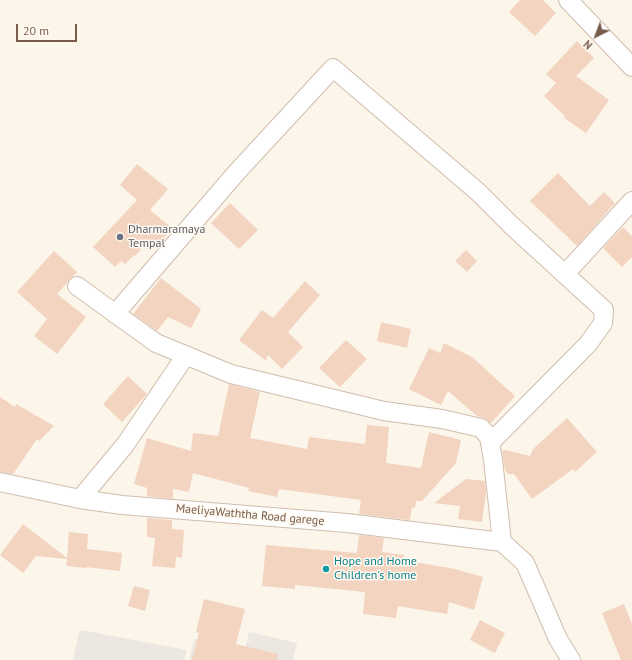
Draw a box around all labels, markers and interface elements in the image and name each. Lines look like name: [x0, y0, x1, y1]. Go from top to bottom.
scale bar: [18, 16, 79, 42]
north arrow: [576, 16, 616, 56]
text: 20 m: [23, 23, 49, 38]
text: N: [581, 37, 595, 53]
place label: Dharmaramaya Tempal: [128, 223, 205, 251]
marker: Dharmaramaya Tempal: [115, 232, 125, 242]
street label: MaeliyaWaththa Road garege: [175, 501, 325, 529]
place label: Hope and Home Children's home: [334, 555, 417, 583]
marker: Hope and Home Children's home: [321, 564, 331, 574]

